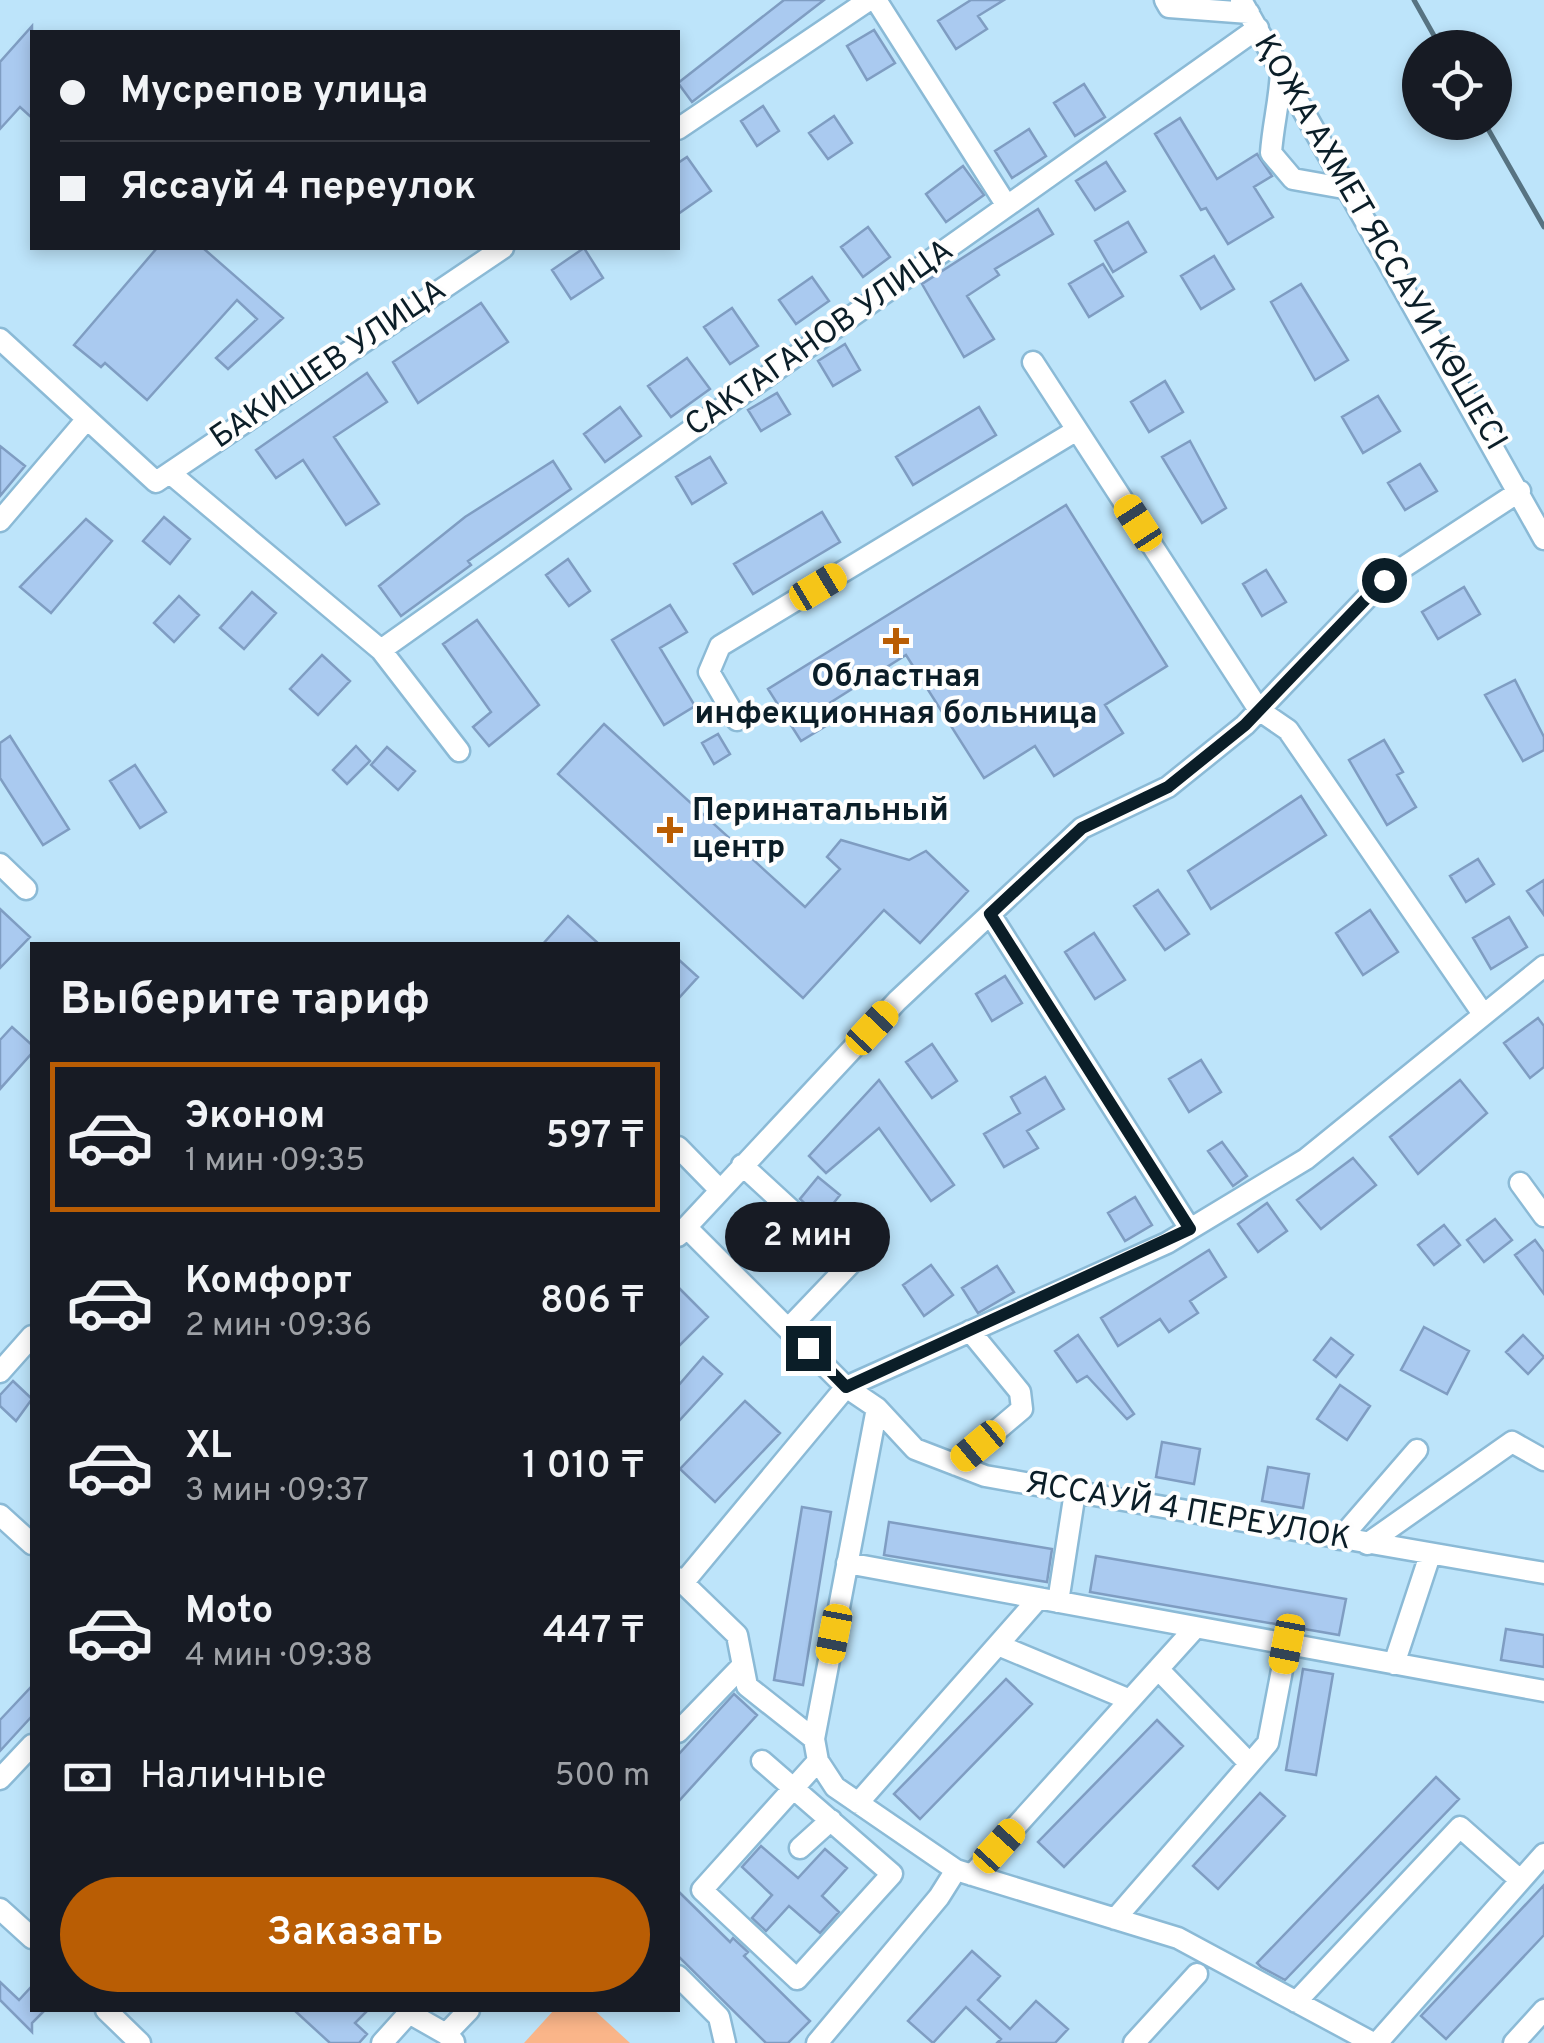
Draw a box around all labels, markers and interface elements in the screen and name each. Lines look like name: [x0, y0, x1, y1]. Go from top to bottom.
street label: ҚОЖА АХМЕТ ЯССАУИ КӨШЕСІ: [1243, 28, 1515, 458]
map controls: [1402, 30, 1512, 140]
button: locate: [1402, 30, 1512, 140]
text: Мусрепов улица: [120, 68, 428, 117]
text: Яссауй 4 переулок: [120, 164, 476, 213]
street label: САКТАГАНОВ УЛИЦА: [678, 231, 962, 447]
street label: БАКИШЕВ УЛИЦА: [203, 271, 455, 459]
car: [1109, 490, 1167, 556]
route start: [1362, 558, 1407, 603]
car: [785, 559, 851, 615]
marker: Областная инфекционная больница: [883, 628, 909, 654]
place label: Областная инфекционная больница: [695, 658, 1097, 735]
place label: Перинатальный центр: [692, 792, 949, 869]
marker: Перинатальный центр: [657, 817, 683, 843]
text: Выберите тариф: [60, 973, 430, 1030]
car: [841, 996, 903, 1060]
icon: car: [65, 1092, 155, 1182]
text: Эконом: [185, 1093, 325, 1142]
text: 597 ₸: [546, 1113, 645, 1162]
text: 1 мин · 09:35: [185, 1142, 365, 1182]
callout: 2 мин: [726, 1203, 890, 1273]
text: 2 мин: [763, 1217, 852, 1257]
icon: car: [65, 1257, 155, 1347]
text: Комфорт: [185, 1258, 352, 1307]
text: 806 ₸: [540, 1278, 645, 1327]
text: 2 мин · 09:36: [185, 1307, 372, 1347]
route end: [786, 1326, 831, 1371]
car: [945, 1415, 1011, 1477]
icon: car: [65, 1422, 155, 1512]
text: XL: [185, 1423, 232, 1472]
text: 1 010 ₸: [522, 1443, 645, 1492]
street label: ЯССАУЙ 4 ПЕРЕУЛОК: [1022, 1461, 1355, 1560]
text: 3 мин · 09:37: [185, 1472, 369, 1512]
icon: car: [65, 1587, 155, 1677]
text: Moto: [185, 1588, 273, 1637]
car: [814, 1602, 854, 1666]
text: 447 ₸: [543, 1608, 645, 1657]
car: [1267, 1612, 1307, 1676]
text: 4 мин · 09:38: [185, 1637, 373, 1677]
icon: cash: [60, 1750, 115, 1805]
text: Наличные: [140, 1753, 327, 1802]
text: 500 m: [555, 1757, 650, 1797]
car: [968, 1814, 1030, 1878]
button: Заказать: [60, 1877, 650, 1992]

